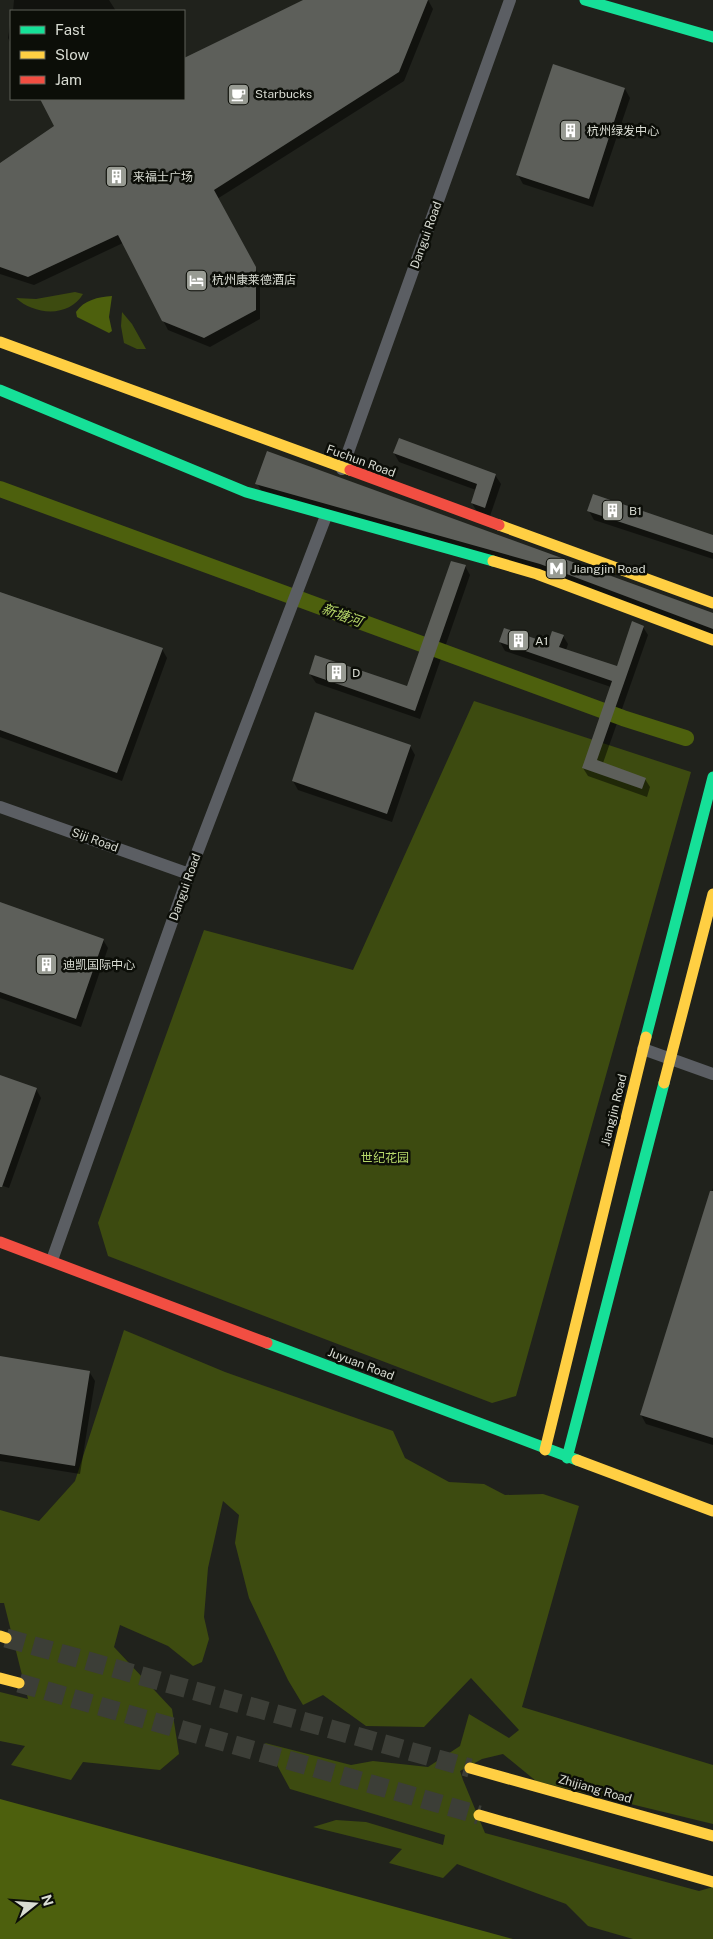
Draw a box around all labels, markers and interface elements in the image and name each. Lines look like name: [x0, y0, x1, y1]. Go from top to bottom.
legend: [10, 10, 185, 100]
text: Fast: [55, 21, 85, 38]
text: Slow: [55, 46, 90, 63]
text: Jam: [55, 71, 82, 88]
cafe icon: Starbucks: [227, 82, 251, 106]
place label: Starbucks: [255, 87, 312, 101]
building icon: 杭州绿发中心: [559, 119, 583, 143]
place label: 杭州绿发中心: [587, 124, 659, 138]
building icon: 来福士广场: [105, 165, 129, 189]
place label: 来福士广场: [133, 170, 193, 184]
street label: Dangui Road: [407, 199, 445, 271]
hotel icon: 杭州康莱德酒店: [184, 268, 208, 292]
place label: 杭州康莱德酒店: [212, 273, 296, 287]
street label: Fuchun Road: [324, 442, 398, 480]
building icon: B1: [601, 499, 625, 523]
place label: B1: [629, 504, 642, 518]
metro station icon: Jiangjin Road: [544, 557, 568, 581]
place label: Jiangjin Road: [572, 562, 646, 576]
water label: 新塘河: [320, 600, 367, 631]
building icon: A1: [507, 629, 531, 653]
place label: A1: [535, 634, 548, 648]
building icon: D: [324, 661, 348, 685]
place label: D: [352, 666, 360, 680]
street label: Siji Road: [70, 825, 120, 855]
street label: Dangui Road: [166, 851, 204, 923]
building icon: 迪凯国际中心: [35, 953, 59, 977]
place label: 迪凯国际中心: [63, 958, 135, 972]
street label: Jiangjin Road: [598, 1073, 630, 1147]
park label: 世纪花园: [361, 1151, 409, 1165]
street label: Juyuan Road: [326, 1345, 396, 1383]
street label: Zhijiang Road: [557, 1772, 633, 1806]
north arrow: [10, 1879, 60, 1929]
text: N: [38, 1893, 57, 1908]

